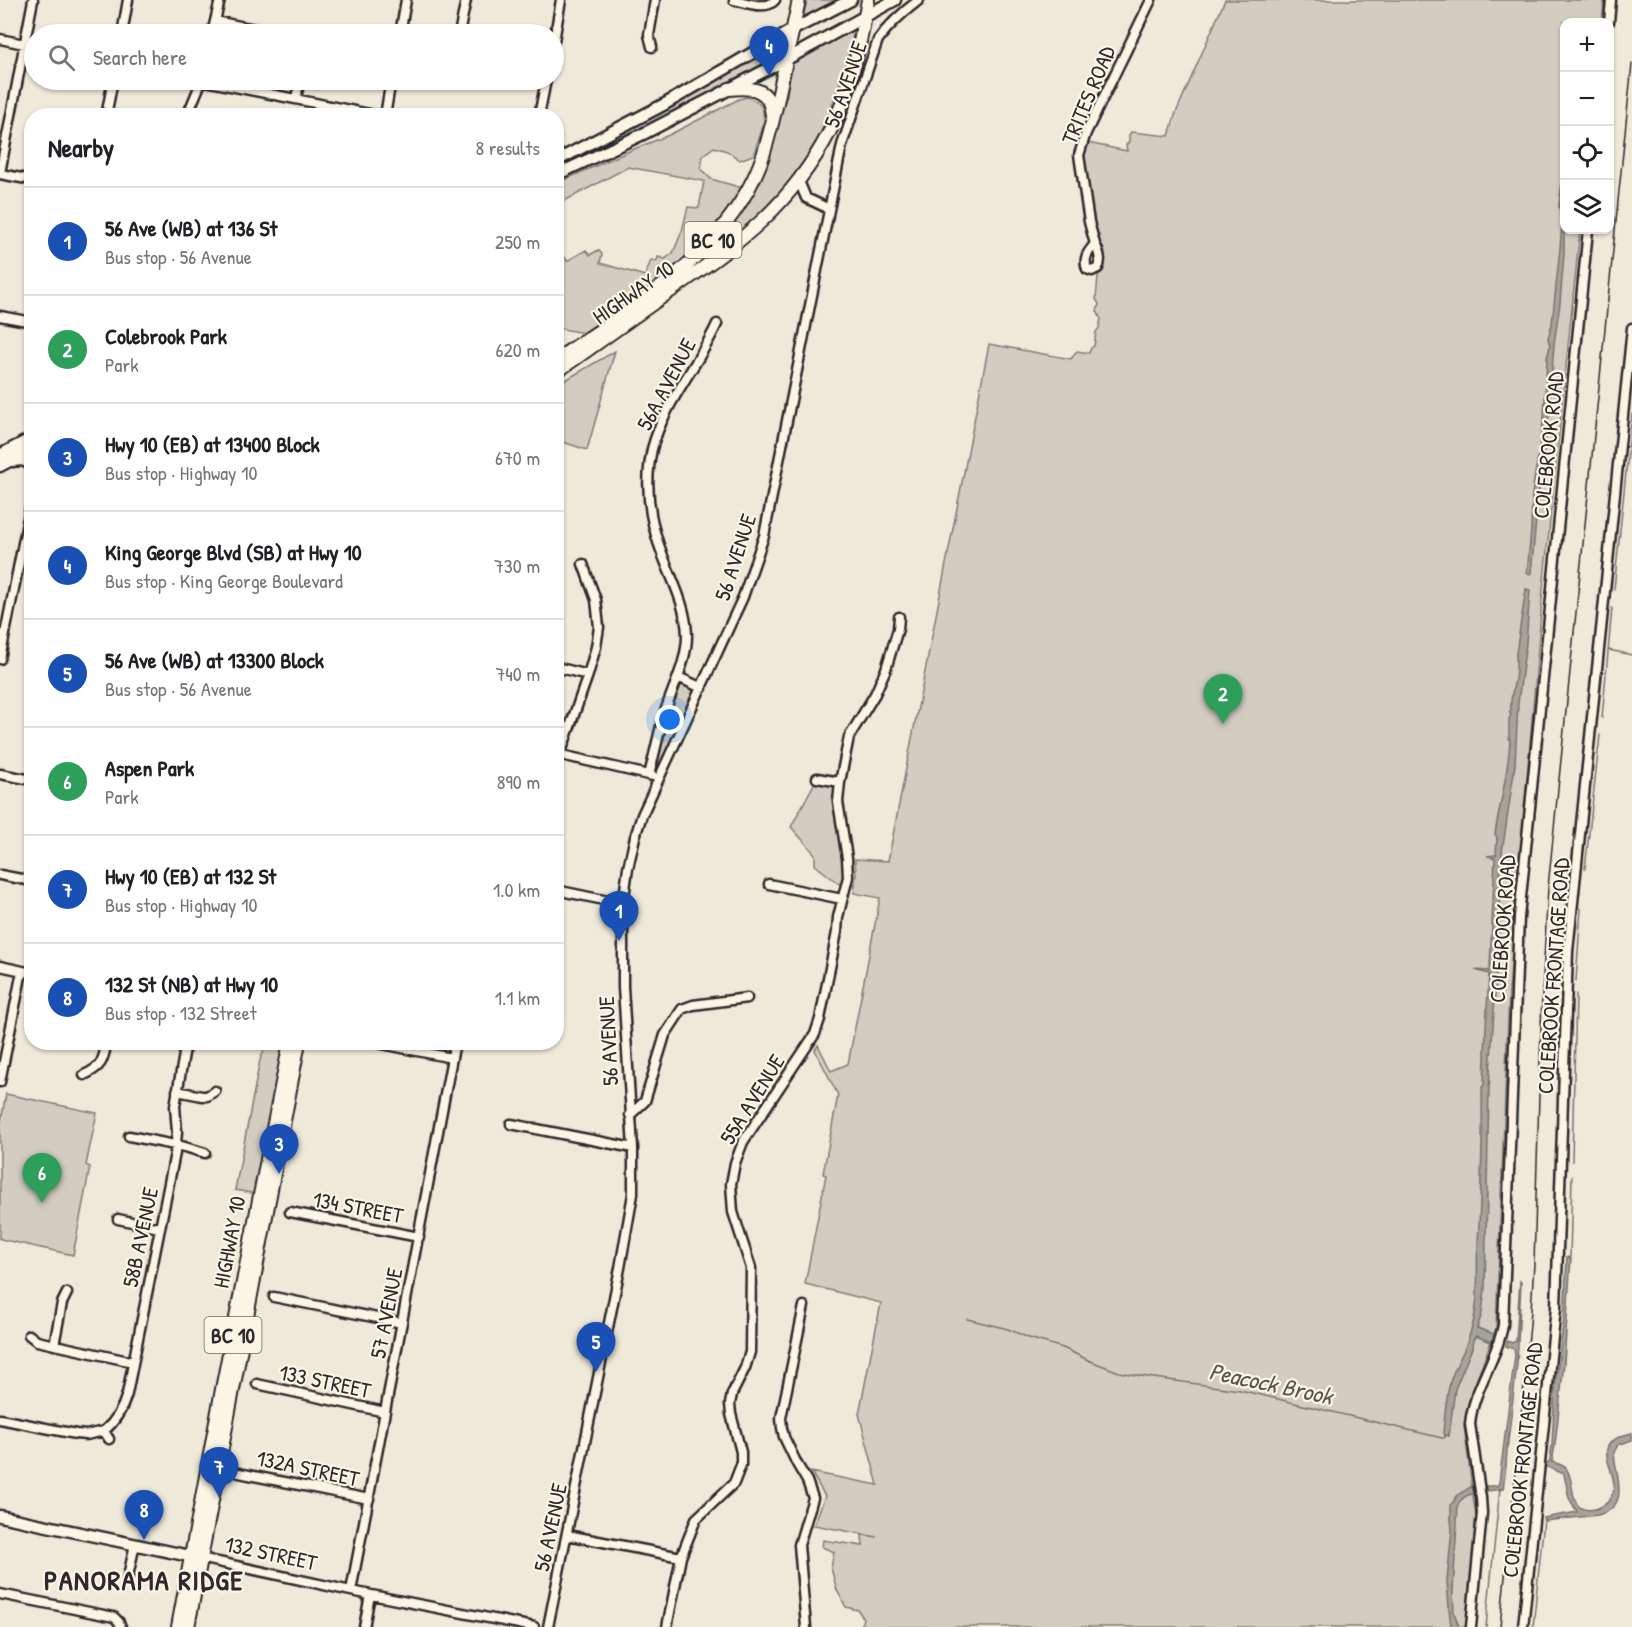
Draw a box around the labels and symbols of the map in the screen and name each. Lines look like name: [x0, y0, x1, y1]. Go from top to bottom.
pin: 4: [750, 26, 788, 76]
street label: 56 AVENUE: [816, 37, 874, 131]
street label: TRITES ROAD: [1054, 41, 1122, 149]
road number: BC 10: [684, 222, 742, 258]
street label: HIGHWAY 10: [586, 253, 680, 331]
street label: 56A AVENUE: [629, 332, 703, 435]
street label: COLEBROOK ROAD: [1525, 369, 1571, 520]
street label: 56 AVENUE: [707, 510, 763, 604]
pin: 2: [1204, 674, 1242, 724]
your location: [655, 705, 684, 734]
street label: COLEBROOK ROAD: [1482, 854, 1522, 1004]
street label: COLEBROOK FRONTAGE ROAD: [1530, 857, 1576, 1095]
pin: 1: [600, 892, 638, 941]
street label: 56 AVENUE: [591, 995, 625, 1086]
street label: 55A AVENUE: [713, 1048, 792, 1150]
pin: 3: [260, 1124, 298, 1174]
pin: 6: [22, 1154, 62, 1203]
street label: 58B AVENUE: [115, 1184, 165, 1290]
street label: 134 STREET: [310, 1184, 406, 1231]
street label: HIGHWAY 10: [205, 1193, 253, 1291]
street label: 57 AVENUE: [363, 1265, 410, 1361]
road number: BC 10: [204, 1317, 262, 1353]
pin: 5: [576, 1322, 616, 1372]
street label: COLEBROOK FRONTAGE ROAD: [1495, 1340, 1549, 1579]
water label: Peacock Brook: [1207, 1354, 1337, 1412]
street label: 133 STREET: [276, 1357, 374, 1405]
street label: 132A STREET: [254, 1443, 363, 1494]
pin: 7: [200, 1448, 238, 1497]
street label: 56 AVENUE: [526, 1480, 574, 1574]
pin: 8: [124, 1490, 164, 1540]
street label: 132 STREET: [222, 1529, 320, 1578]
district label: PANORAMA RIDGE: [44, 1561, 244, 1599]

